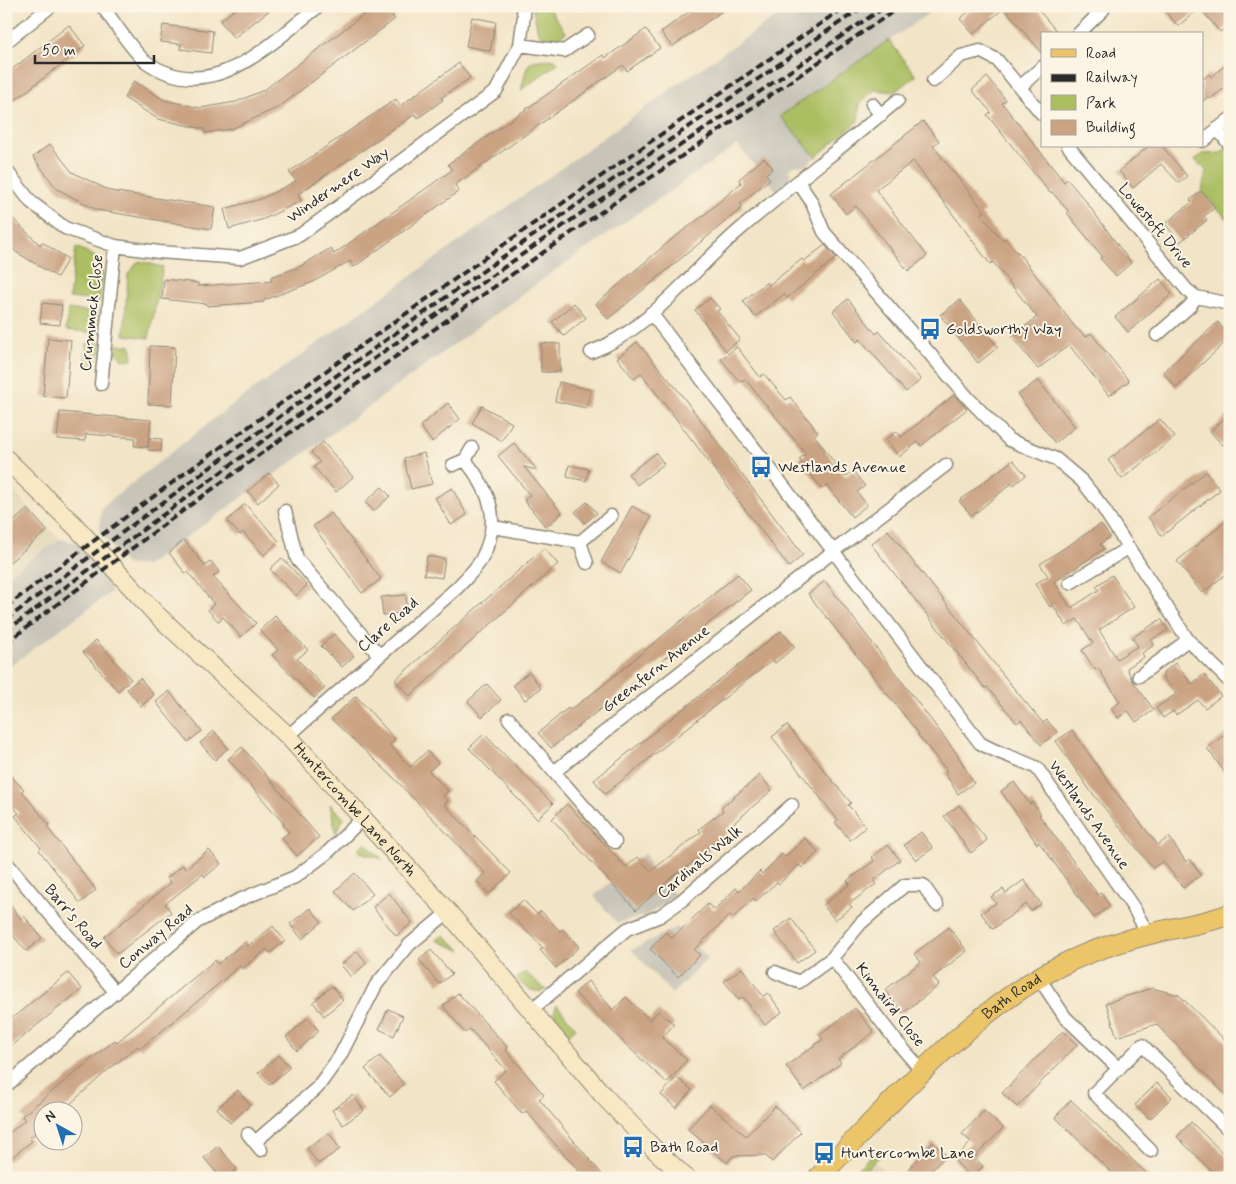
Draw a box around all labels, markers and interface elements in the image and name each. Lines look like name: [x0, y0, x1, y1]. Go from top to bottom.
scale bar: [35, 32, 154, 64]
legend: [1041, 32, 1204, 148]
text: 50 m: [42, 41, 76, 61]
text: Road: [1086, 44, 1116, 64]
text: Railway: [1086, 68, 1138, 88]
text: Park: [1086, 94, 1116, 114]
text: Building: [1086, 118, 1136, 139]
street label: Windermere Way: [283, 142, 393, 228]
street label: Lowestoft Drive: [1113, 179, 1197, 273]
street label: Crummock Close: [75, 254, 109, 372]
bus stop icon: Goldsworthy Way: [917, 316, 943, 342]
place label: Goldsworthy Way: [946, 319, 1062, 340]
bus stop icon: Westlands Avenue: [748, 454, 774, 480]
place label: Westlands Avenue: [778, 457, 907, 478]
street label: Clare Road: [353, 593, 423, 657]
street label: Greenfern Avenue: [598, 620, 714, 718]
street label: Huntercombe Lane North: [289, 738, 421, 881]
street label: Westlands Avenue: [1044, 756, 1134, 874]
street label: Cardinals Walk: [653, 820, 747, 904]
street label: Barr's Road: [39, 880, 107, 954]
street label: Conway Road: [114, 900, 198, 974]
street label: Kinnaird Close: [850, 958, 930, 1052]
street label: Bath Road: [977, 968, 1045, 1024]
north arrow: [32, 1102, 82, 1152]
text: N: [41, 1107, 60, 1127]
bus stop icon: Bath Road: [620, 1134, 646, 1160]
place label: Bath Road: [650, 1137, 718, 1158]
bus stop icon: Huntercombe Lane: [811, 1140, 837, 1166]
place label: Huntercombe Lane: [841, 1143, 974, 1164]

